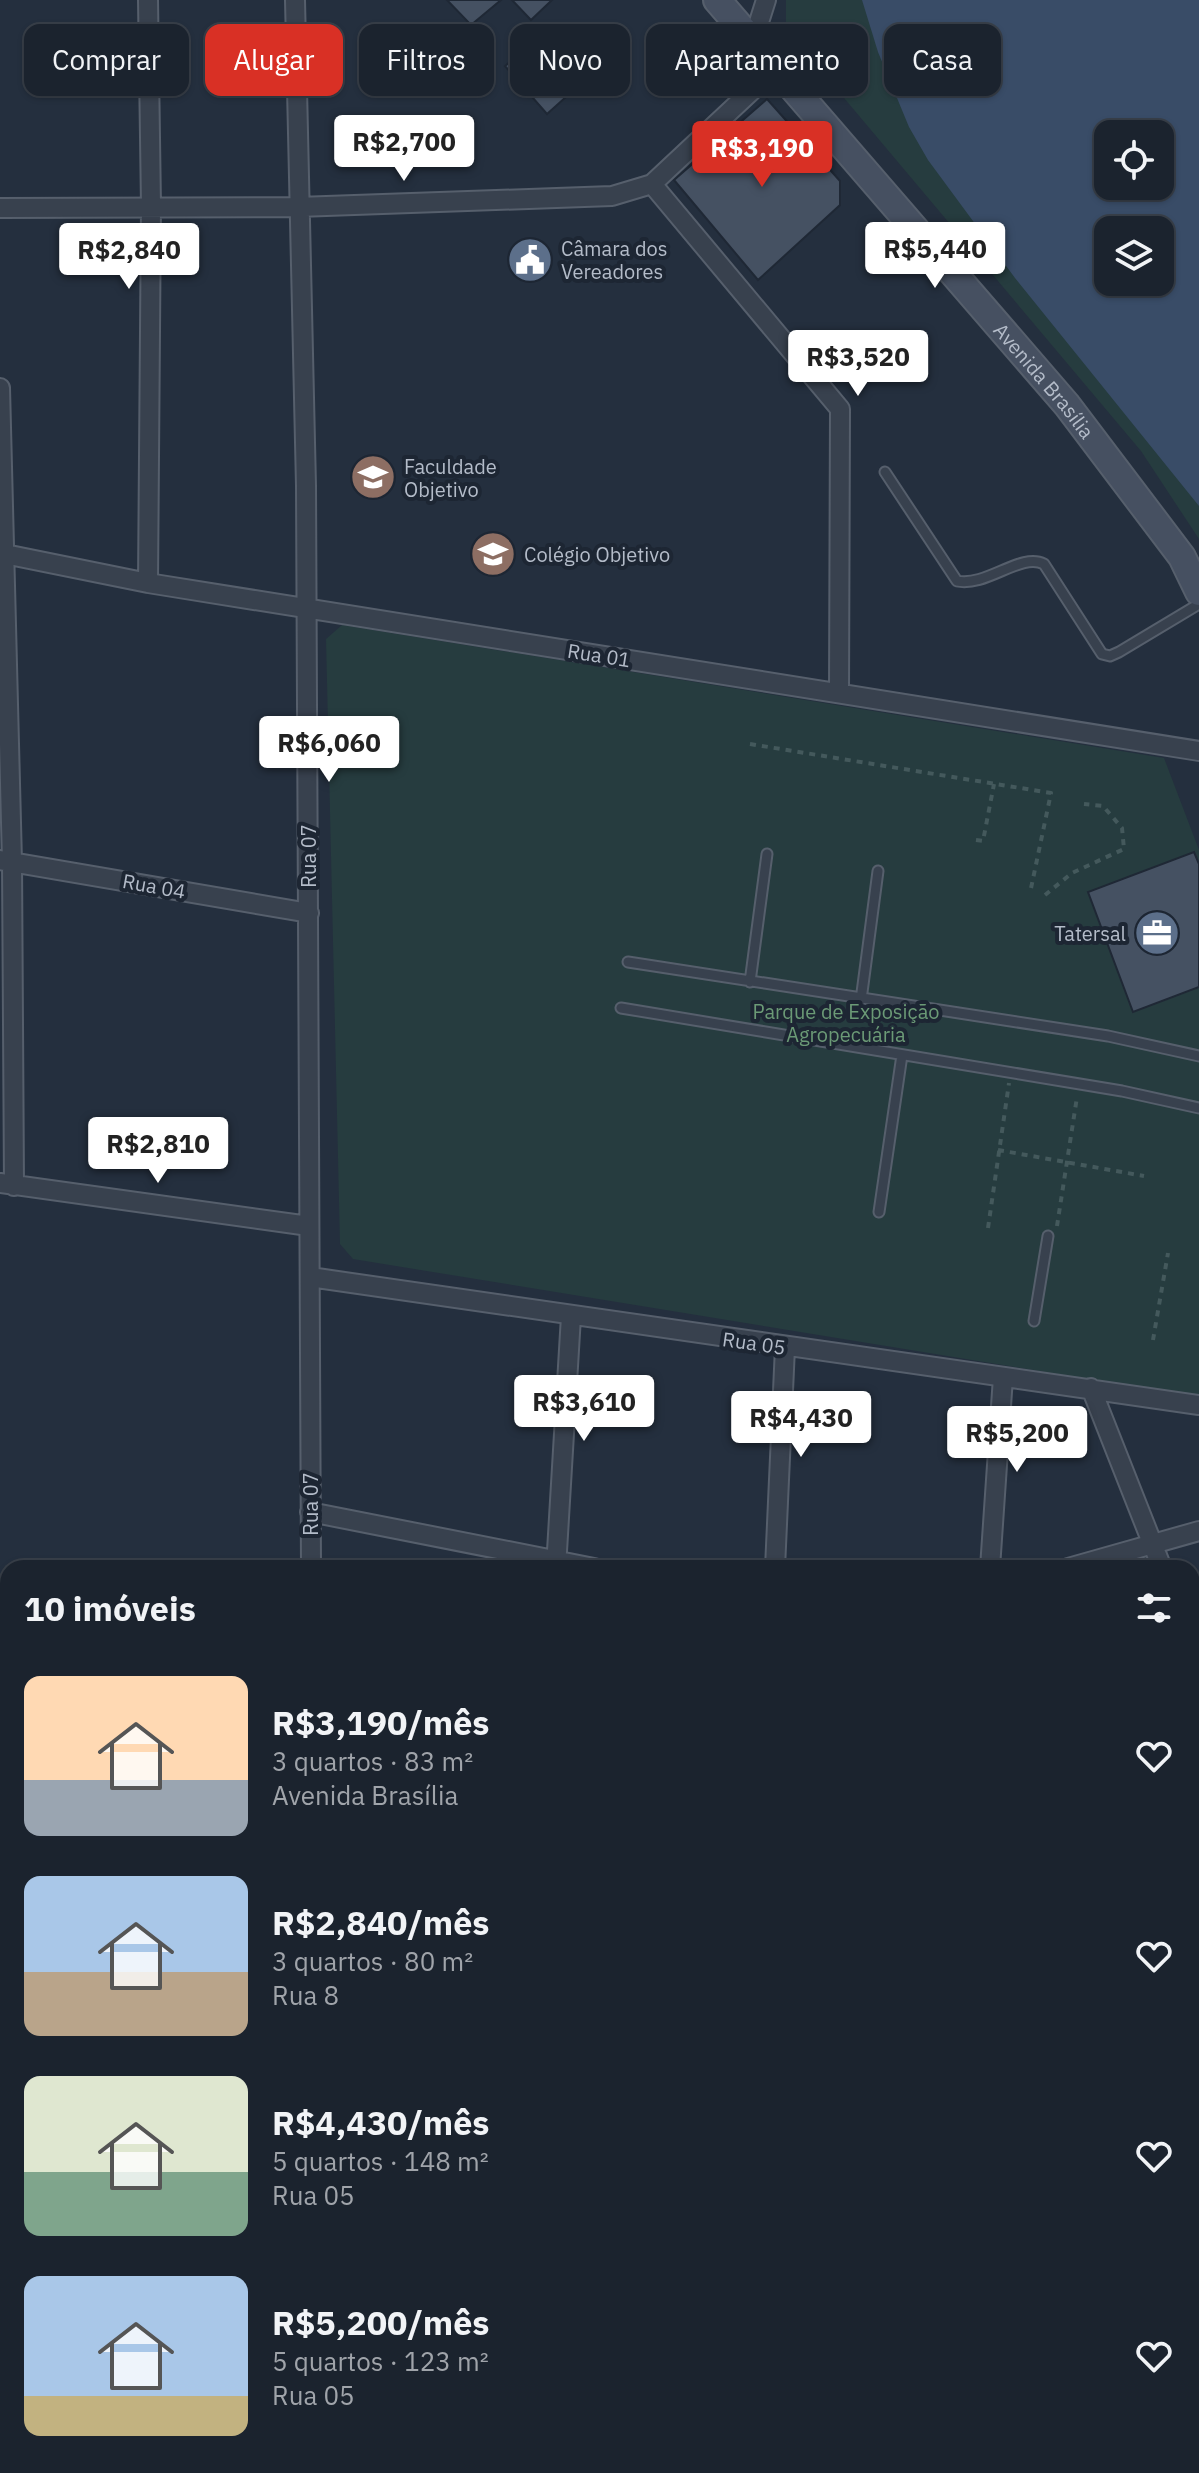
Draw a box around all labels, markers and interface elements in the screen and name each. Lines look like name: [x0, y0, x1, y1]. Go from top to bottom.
chip: Comprar: [24, 24, 189, 96]
chip: Alugar: [205, 24, 343, 96]
chip: Filtros: [359, 24, 494, 96]
chip: Novo: [510, 24, 630, 96]
chip: Apartamento: [646, 24, 868, 96]
chip: Casa: [884, 24, 1001, 96]
pin: R$2,700: [330, 115, 478, 183]
map controls: [1094, 120, 1174, 296]
button: locate: [1094, 120, 1174, 200]
pin: R$3,190: [688, 121, 836, 189]
text: R$2,700: [352, 124, 456, 158]
text: R$3,190: [710, 130, 814, 164]
button: layers: [1094, 216, 1174, 296]
pin: R$5,440: [861, 222, 1009, 290]
pin: R$2,840: [55, 223, 203, 291]
text: R$5,440: [883, 231, 987, 265]
text: R$2,840: [77, 232, 181, 266]
place label: Câmara dos Vereadores: [561, 235, 667, 285]
public building icon: Câmara dos Vereadores: [506, 236, 554, 284]
street label: Avenida Brasília: [988, 317, 1101, 444]
pin: R$3,520: [784, 330, 932, 398]
text: R$3,520: [806, 339, 910, 373]
school or university icon: Faculdade Objetivo: [349, 453, 397, 501]
place label: Faculdade Objetivo: [404, 453, 497, 503]
school or university icon: Colégio Objetivo: [469, 530, 517, 578]
place label: Colégio Objetivo: [524, 541, 670, 568]
street label: Rua 01: [565, 637, 633, 673]
pin: R$6,060: [255, 716, 403, 784]
text: R$6,060: [277, 725, 381, 759]
street label: Rua 07: [295, 824, 322, 888]
street label: Rua 04: [120, 867, 188, 905]
office icon: Tatersal: [1133, 909, 1181, 957]
place label: Tatersal: [1054, 920, 1126, 947]
park label: Parque de Exposição Agropecuária: [752, 998, 940, 1048]
pin: R$2,810: [84, 1117, 232, 1185]
text: R$2,810: [106, 1126, 210, 1160]
street label: Rua 05: [721, 1325, 787, 1361]
pin: R$3,610: [510, 1375, 658, 1443]
text: R$3,610: [532, 1384, 636, 1418]
pin: R$4,430: [727, 1391, 875, 1459]
text: R$4,430: [749, 1400, 853, 1434]
pin: R$5,200: [943, 1406, 1091, 1474]
text: R$5,200: [965, 1415, 1069, 1449]
street label: Rua 07: [297, 1472, 324, 1536]
text: 10 imóveis: [24, 1586, 196, 1630]
icon: filters: [1132, 1586, 1176, 1630]
text: R$3,190/mês: [272, 1700, 489, 1744]
icon: home: [88, 1708, 184, 1804]
icon: heart: [1132, 1734, 1176, 1778]
text: 3 quartos · 83 m²: [272, 1744, 473, 1778]
text: Avenida Brasília: [272, 1778, 458, 1812]
text: R$2,840/mês: [272, 1900, 489, 1944]
icon: home: [88, 1908, 184, 2004]
icon: heart: [1132, 1934, 1176, 1978]
text: 3 quartos · 80 m²: [272, 1944, 473, 1978]
text: Rua 8: [272, 1978, 339, 2012]
text: R$4,430/mês: [272, 2100, 489, 2144]
icon: home: [88, 2108, 184, 2204]
icon: heart: [1132, 2134, 1176, 2178]
text: 5 quartos · 148 m²: [272, 2144, 489, 2178]
text: Rua 05: [272, 2178, 355, 2212]
text: R$5,200/mês: [272, 2300, 489, 2344]
icon: home: [88, 2308, 184, 2404]
icon: heart: [1132, 2334, 1176, 2378]
text: 5 quartos · 123 m²: [272, 2344, 489, 2378]
text: Rua 05: [272, 2378, 355, 2412]

